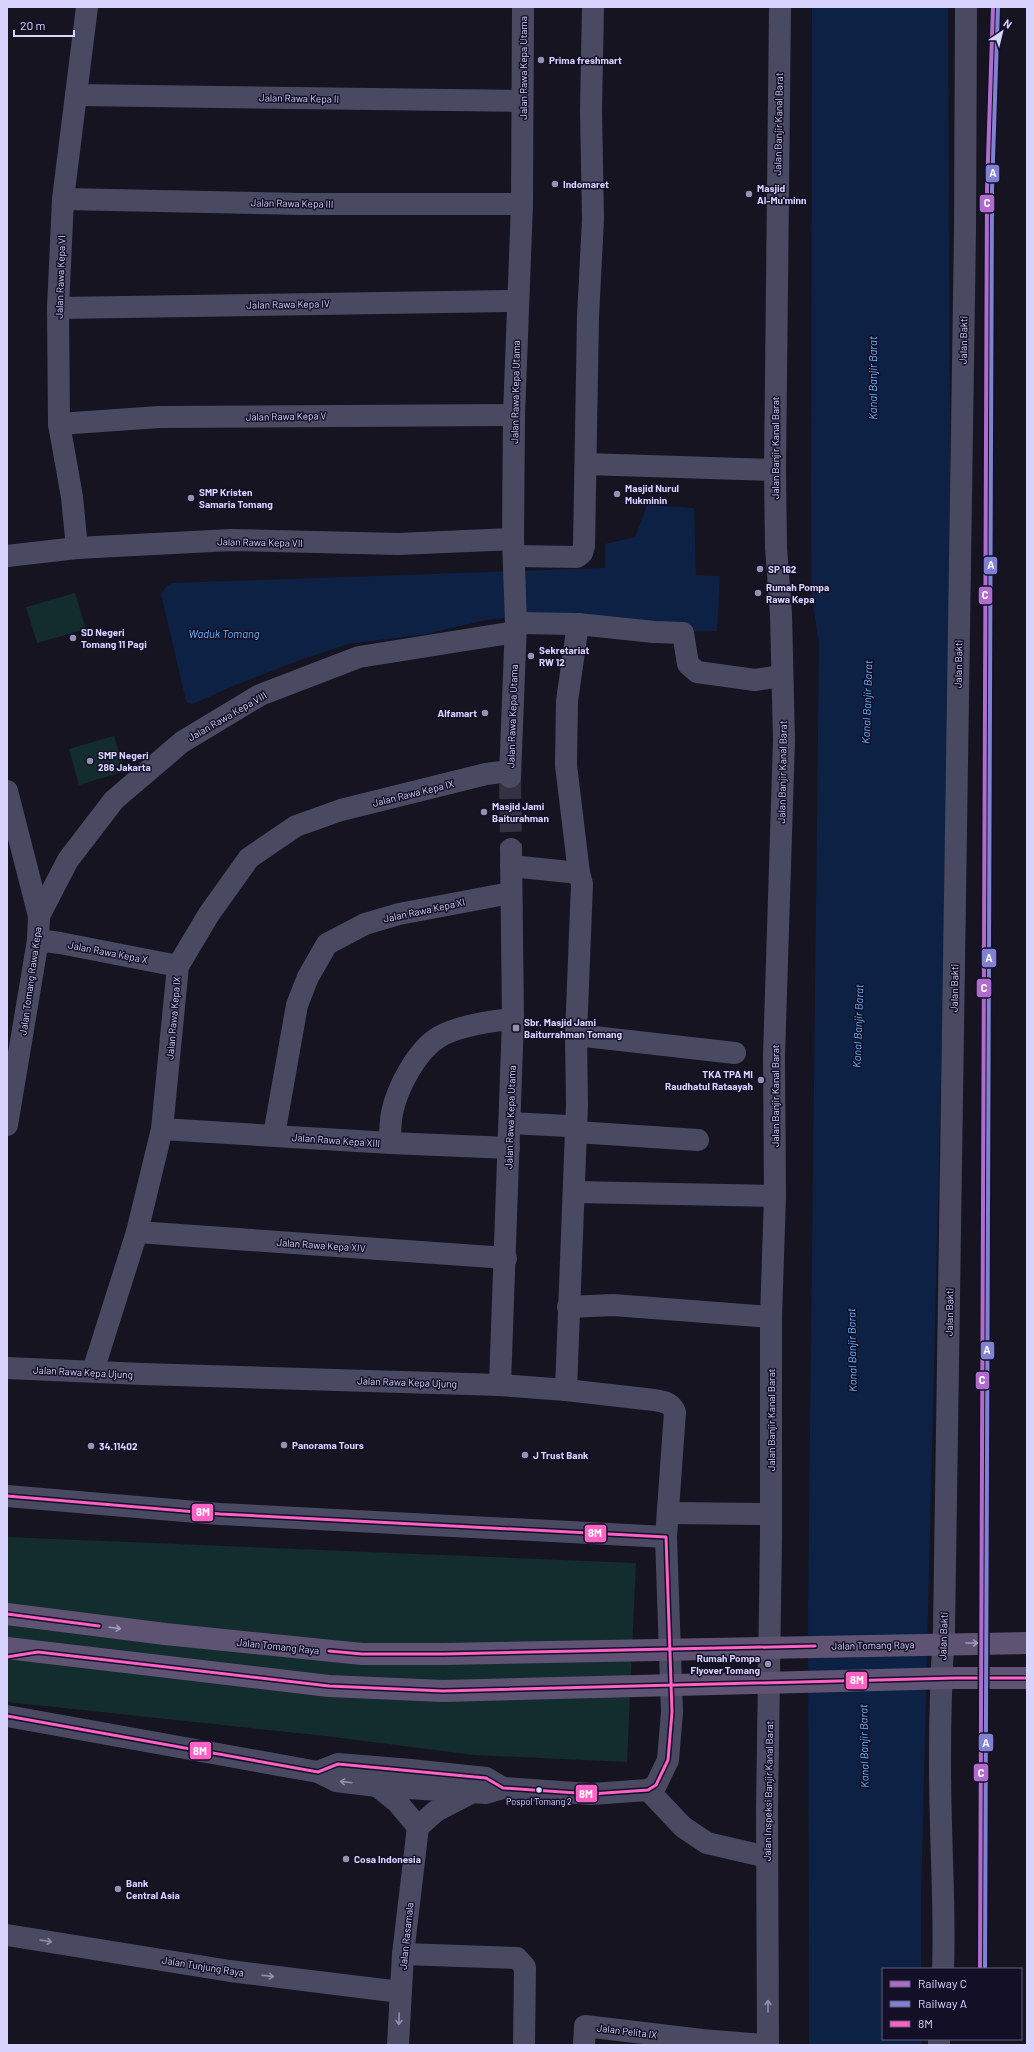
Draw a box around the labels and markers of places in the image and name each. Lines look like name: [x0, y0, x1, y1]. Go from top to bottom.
place label: Prima freshmart: [549, 54, 622, 66]
marker: Prima freshmart: [536, 55, 546, 65]
place label: Indomaret: [563, 178, 609, 190]
marker: Indomaret: [550, 179, 560, 189]
place label: Masjid AI-Mu'minn: [757, 182, 806, 206]
marker: Masjid AI-Mu'minn: [744, 189, 754, 199]
place label: Masjid Nurul Mukminin: [625, 482, 679, 506]
place label: SMP Kristen Samaria Tomang: [199, 486, 273, 510]
marker: Masjid Nurul Mukminin: [612, 489, 622, 499]
marker: SMP Kristen Samaria Tomang: [186, 493, 196, 503]
place label: SP 162: [768, 563, 797, 575]
marker: SP 162: [755, 564, 765, 574]
place label: Rumah Pompa Rawa Kepa: [766, 581, 829, 605]
marker: Rumah Pompa Rawa Kepa: [753, 588, 763, 598]
place label: SD Negeri Tomang 11 Pagi: [81, 626, 147, 650]
marker: SD Negeri Tomang 11 Pagi: [68, 633, 78, 643]
place label: Sekretariat RW 12: [539, 644, 589, 668]
marker: Sekretariat RW 12: [526, 651, 536, 661]
place label: Alfamart: [437, 707, 477, 719]
marker: Alfamart: [480, 708, 490, 718]
place label: SMP Negeri 286 Jakarta: [98, 749, 151, 773]
marker: SMP Negeri 286 Jakarta: [85, 756, 95, 766]
place label: Masjid Jami Baiturahman: [492, 800, 549, 824]
marker: Masjid Jami Baiturahman: [479, 807, 489, 817]
place label: Sbr. Masjid Jami Baiturrahman Tomang: [524, 1016, 622, 1040]
marker: Sbr. Masjid Jami Baiturrahman Tomang: [511, 1023, 521, 1033]
place label: TKA TPA MI Raudhatul Rataayah: [665, 1068, 753, 1092]
marker: TKA TPA MI Raudhatul Rataayah: [756, 1075, 766, 1085]
place label: Panorama Tours: [292, 1439, 364, 1451]
place label: 34.11402: [99, 1440, 138, 1452]
marker: Panorama Tours: [279, 1440, 289, 1450]
marker: 34.11402: [86, 1441, 96, 1451]
place label: J Trust Bank: [533, 1449, 589, 1461]
marker: J Trust Bank: [520, 1450, 530, 1460]
place label: Rumah Pompa Flyover Tomang: [691, 1652, 760, 1676]
marker: Rumah Pompa Flyover Tomang: [763, 1659, 773, 1669]
marker: Pospol Tomang 2: [534, 1785, 544, 1795]
place label: Pospol Tomang 2: [506, 1796, 572, 1807]
place label: Cosa Indonesia: [354, 1853, 421, 1865]
marker: Cosa Indonesia: [341, 1854, 351, 1864]
place label: Bank Central Asia: [126, 1877, 180, 1901]
marker: Bank Central Asia: [113, 1884, 123, 1894]

